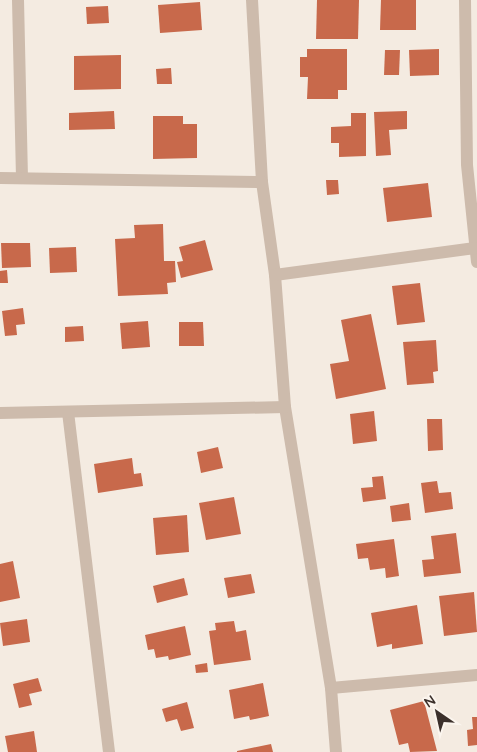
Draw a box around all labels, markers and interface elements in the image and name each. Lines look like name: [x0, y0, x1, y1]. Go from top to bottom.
north arrow: [412, 687, 462, 737]
text: N: [420, 691, 439, 712]

